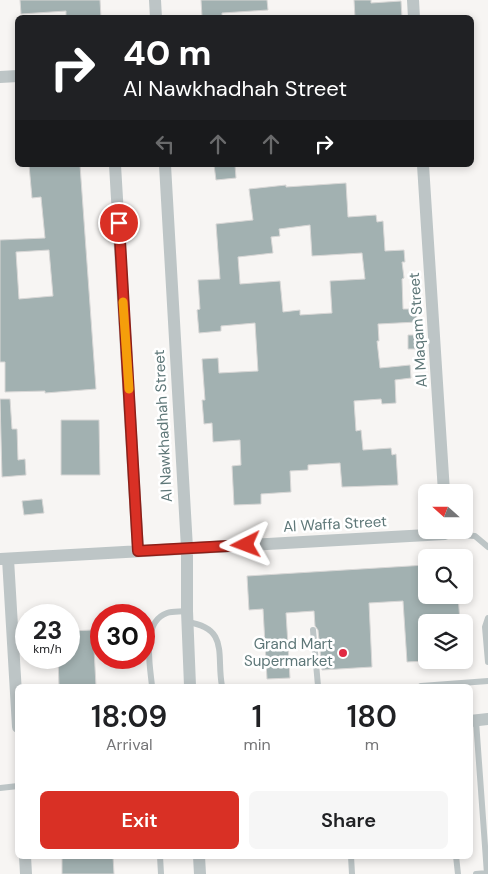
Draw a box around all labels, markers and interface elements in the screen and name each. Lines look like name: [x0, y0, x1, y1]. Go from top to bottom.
text: 40 m: [123, 30, 212, 76]
icon: right: [40, 35, 105, 100]
text: Al Nawkhadhah Street: [123, 74, 347, 103]
icon: left: [151, 130, 179, 158]
icon: ahead: [204, 130, 232, 158]
icon: ahead: [257, 130, 285, 158]
icon: right: [310, 130, 338, 158]
pin: [98, 202, 140, 244]
icon: arrive: [105, 209, 133, 237]
street label: Al Maqam Street: [404, 272, 432, 388]
street label: Al Nawkhadhah Street: [149, 349, 177, 503]
north arrow: [418, 484, 472, 539]
map controls: [418, 484, 473, 669]
street label: Al Waffa Street: [283, 511, 387, 537]
position arrow: [219, 518, 271, 570]
button: search: [418, 549, 473, 604]
speed limit sign: 30: [90, 604, 155, 669]
text: 23: [33, 614, 62, 647]
button: layers: [418, 614, 473, 669]
place label: Grand Mart Supermarket: [244, 634, 333, 671]
text: km/h: [33, 641, 62, 657]
marker: Grand Mart Supermarket: [337, 647, 349, 659]
text: 18:09: [91, 697, 167, 736]
text: 1: [252, 697, 262, 736]
text: 180: [347, 697, 397, 736]
text: Arrival: [106, 734, 153, 755]
text: min: [243, 734, 271, 755]
text: m: [365, 734, 379, 755]
button: Exit: [40, 791, 239, 849]
button: Share: [249, 791, 448, 849]

